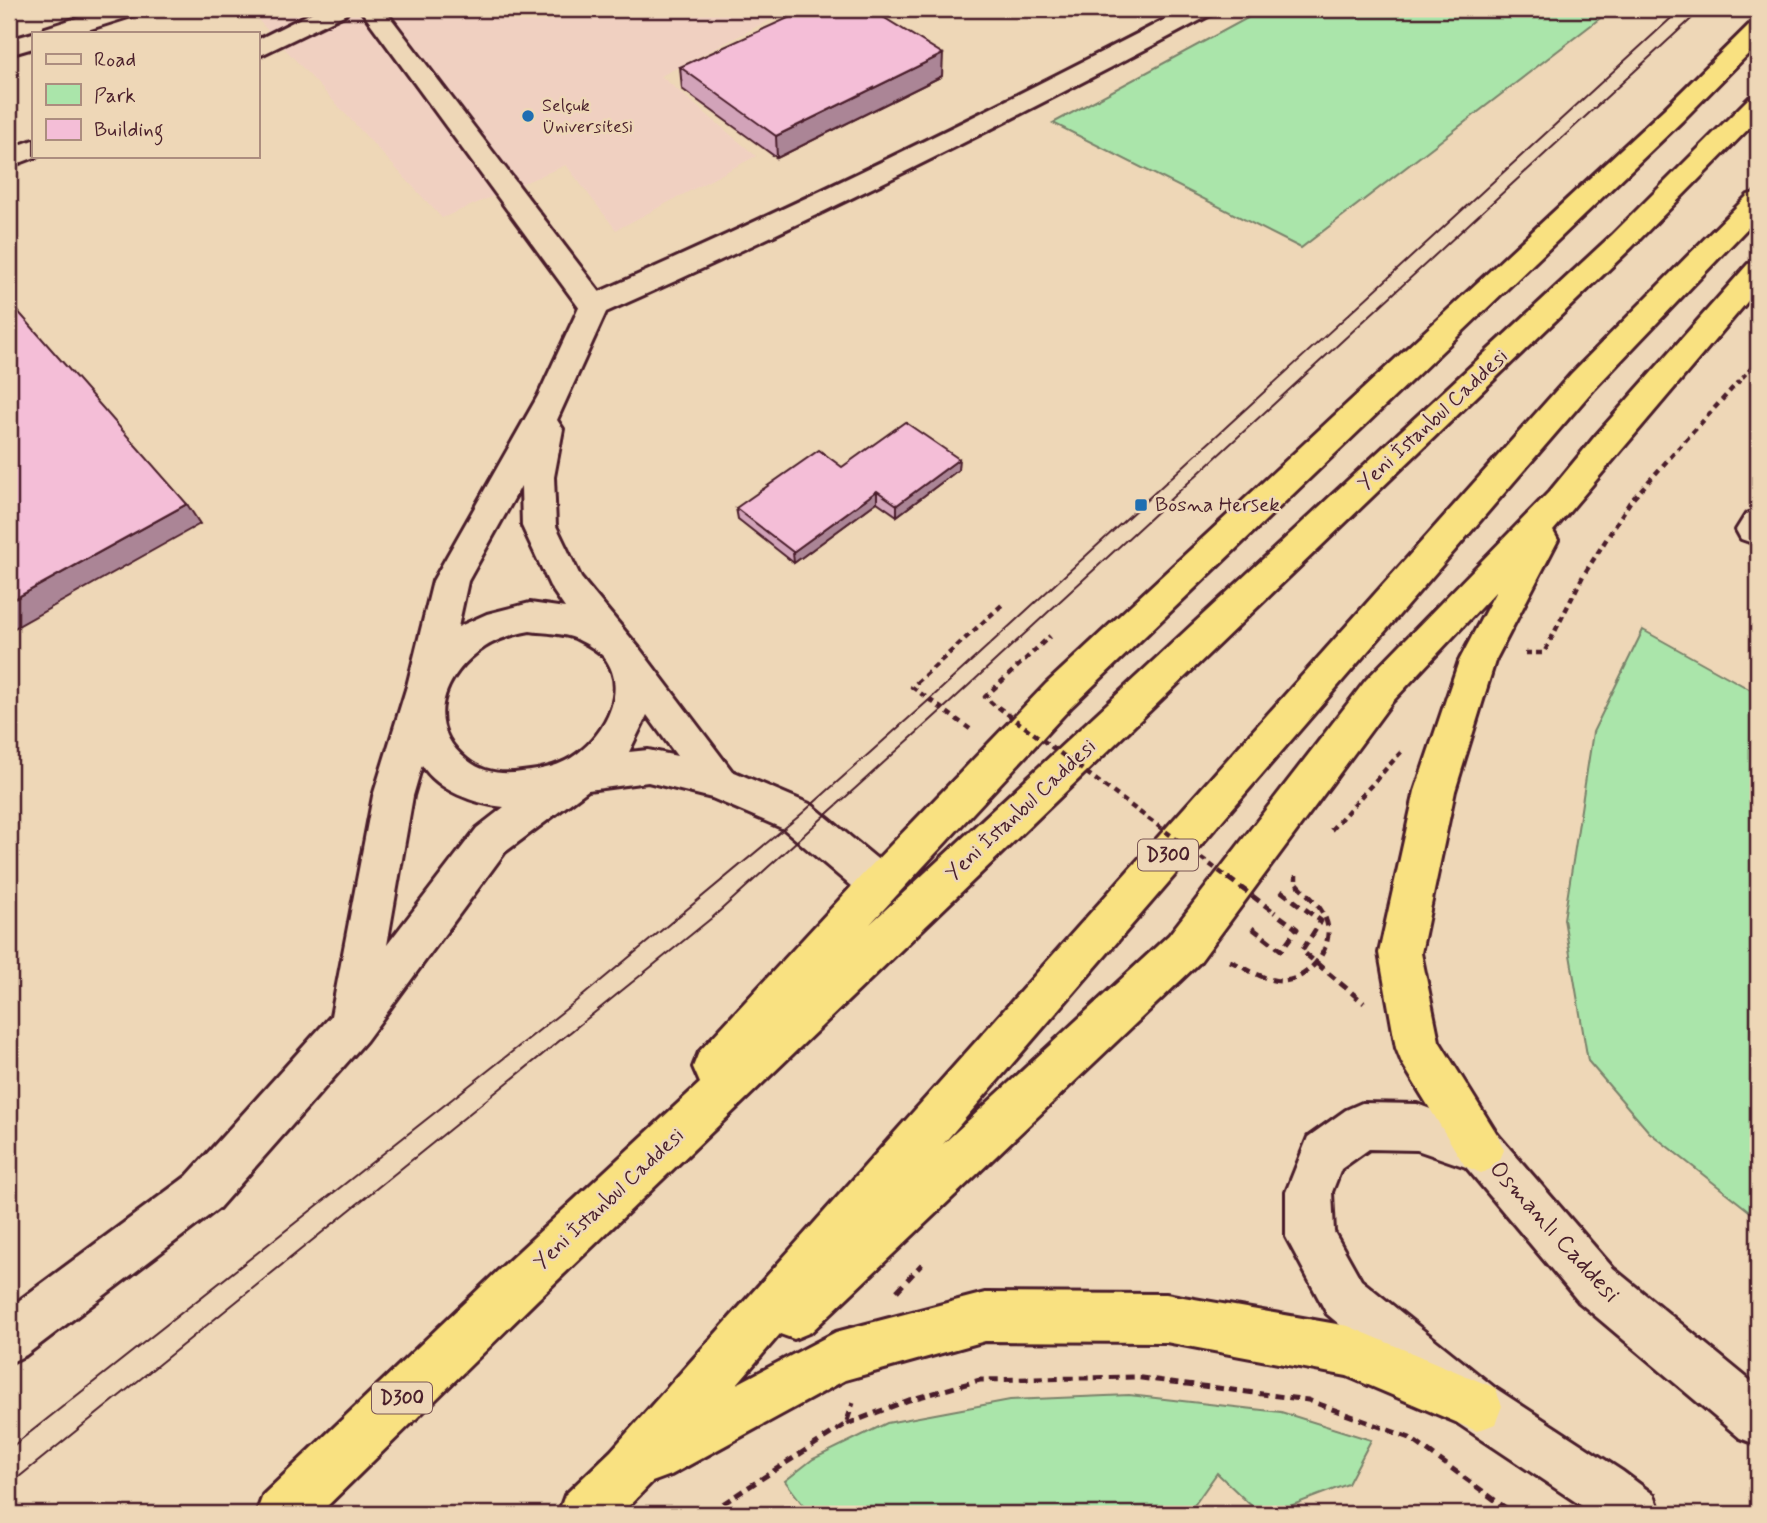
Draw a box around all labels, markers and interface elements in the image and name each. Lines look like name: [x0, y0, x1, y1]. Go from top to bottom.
legend: [32, 32, 259, 158]
text: Road: [94, 46, 136, 74]
text: Park: [94, 82, 136, 110]
place label: Selçuk Üniversitesi: [542, 94, 633, 139]
marker: Selçuk Üniversitesi: [520, 108, 536, 124]
text: Building: [94, 116, 164, 146]
street label: Yeni İstanbul Caddesi: [1352, 343, 1514, 497]
place label: Bosna Hersek: [1155, 491, 1280, 519]
marker: Bosna Hersek: [1133, 497, 1149, 513]
street label: Yeni İstanbul Caddesi: [940, 733, 1102, 887]
road number: D300: [1138, 840, 1198, 870]
street label: Yeni İstanbul Caddesi: [528, 1122, 690, 1276]
street label: Osmanlı Caddesi: [1482, 1154, 1626, 1310]
road number: D300: [372, 1382, 432, 1414]

